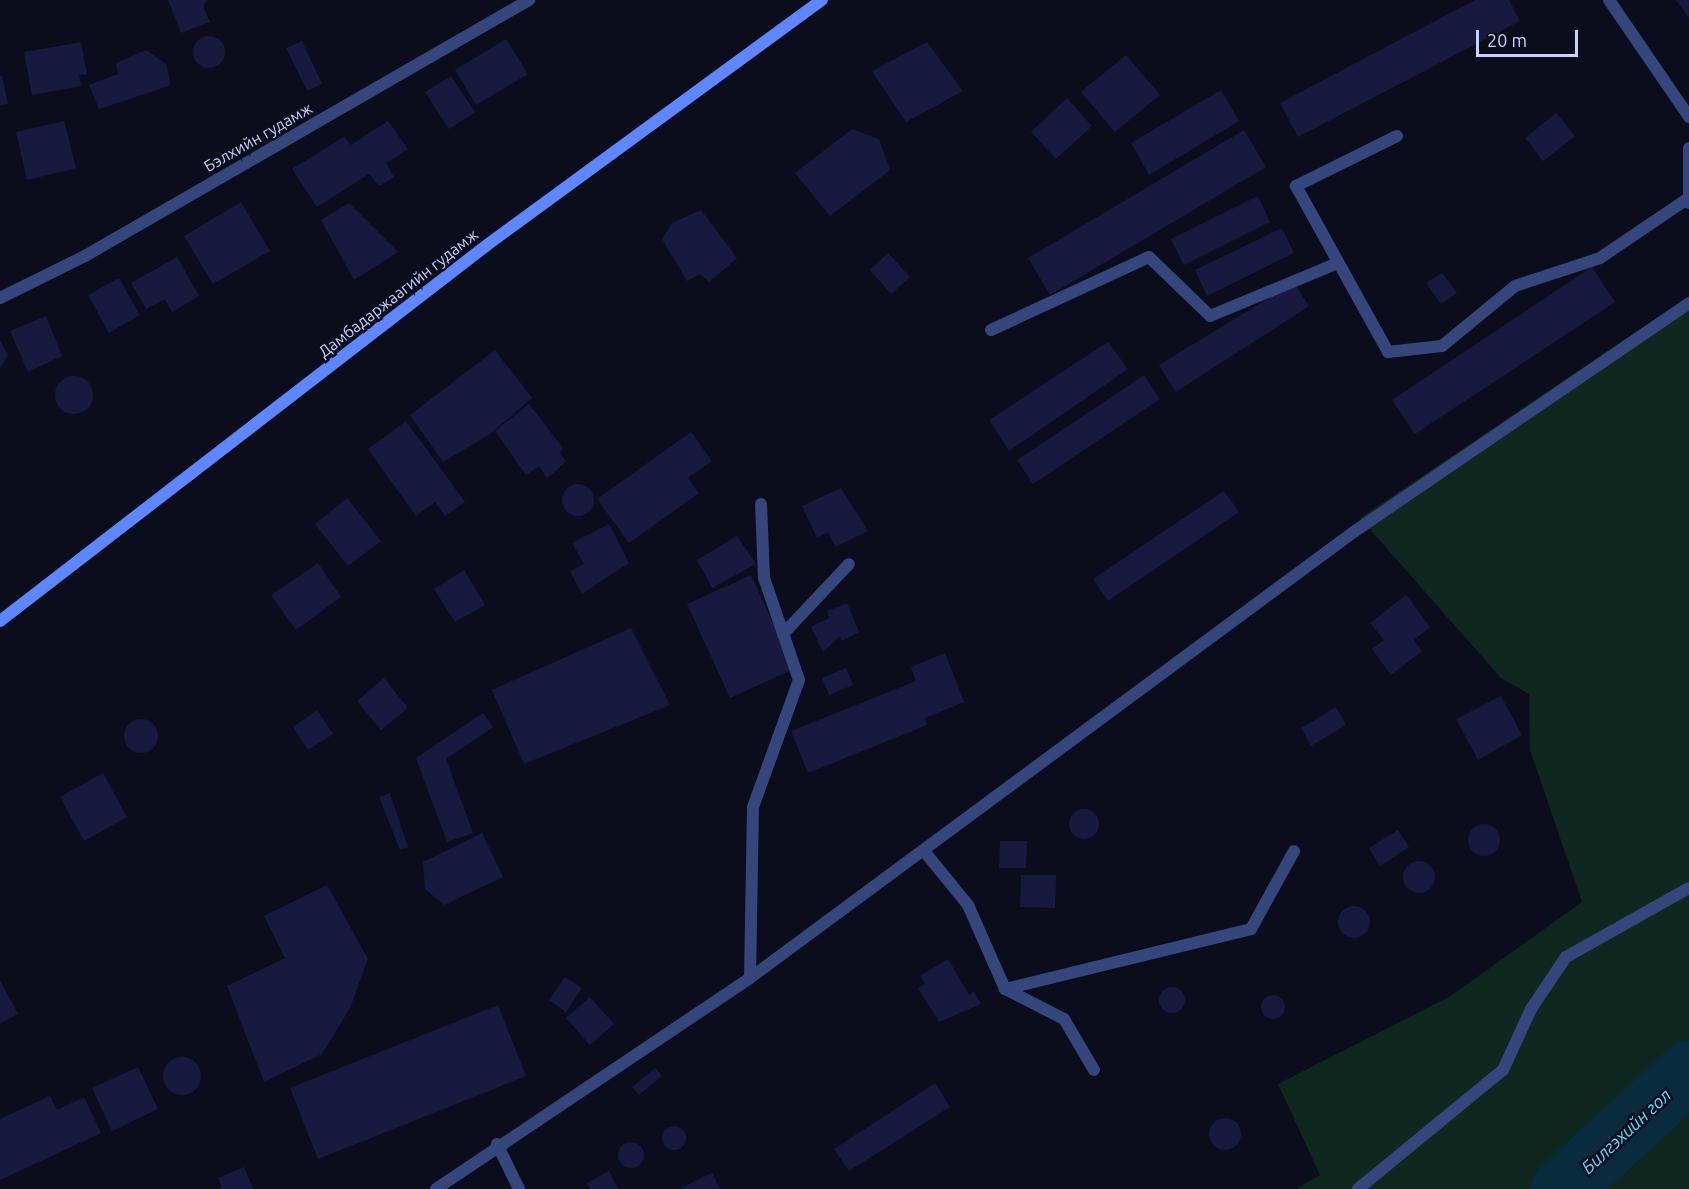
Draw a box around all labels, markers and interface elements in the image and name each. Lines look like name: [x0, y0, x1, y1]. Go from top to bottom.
scale bar: [1479, 18, 1581, 56]
text: 20 m: [1487, 30, 1527, 50]
street label: Бэлхийн гудамж: [200, 98, 316, 176]
street label: Дамбадаржаагийн гудамж: [314, 225, 482, 361]
water label: Билгэхийн гол: [1577, 1084, 1675, 1178]

